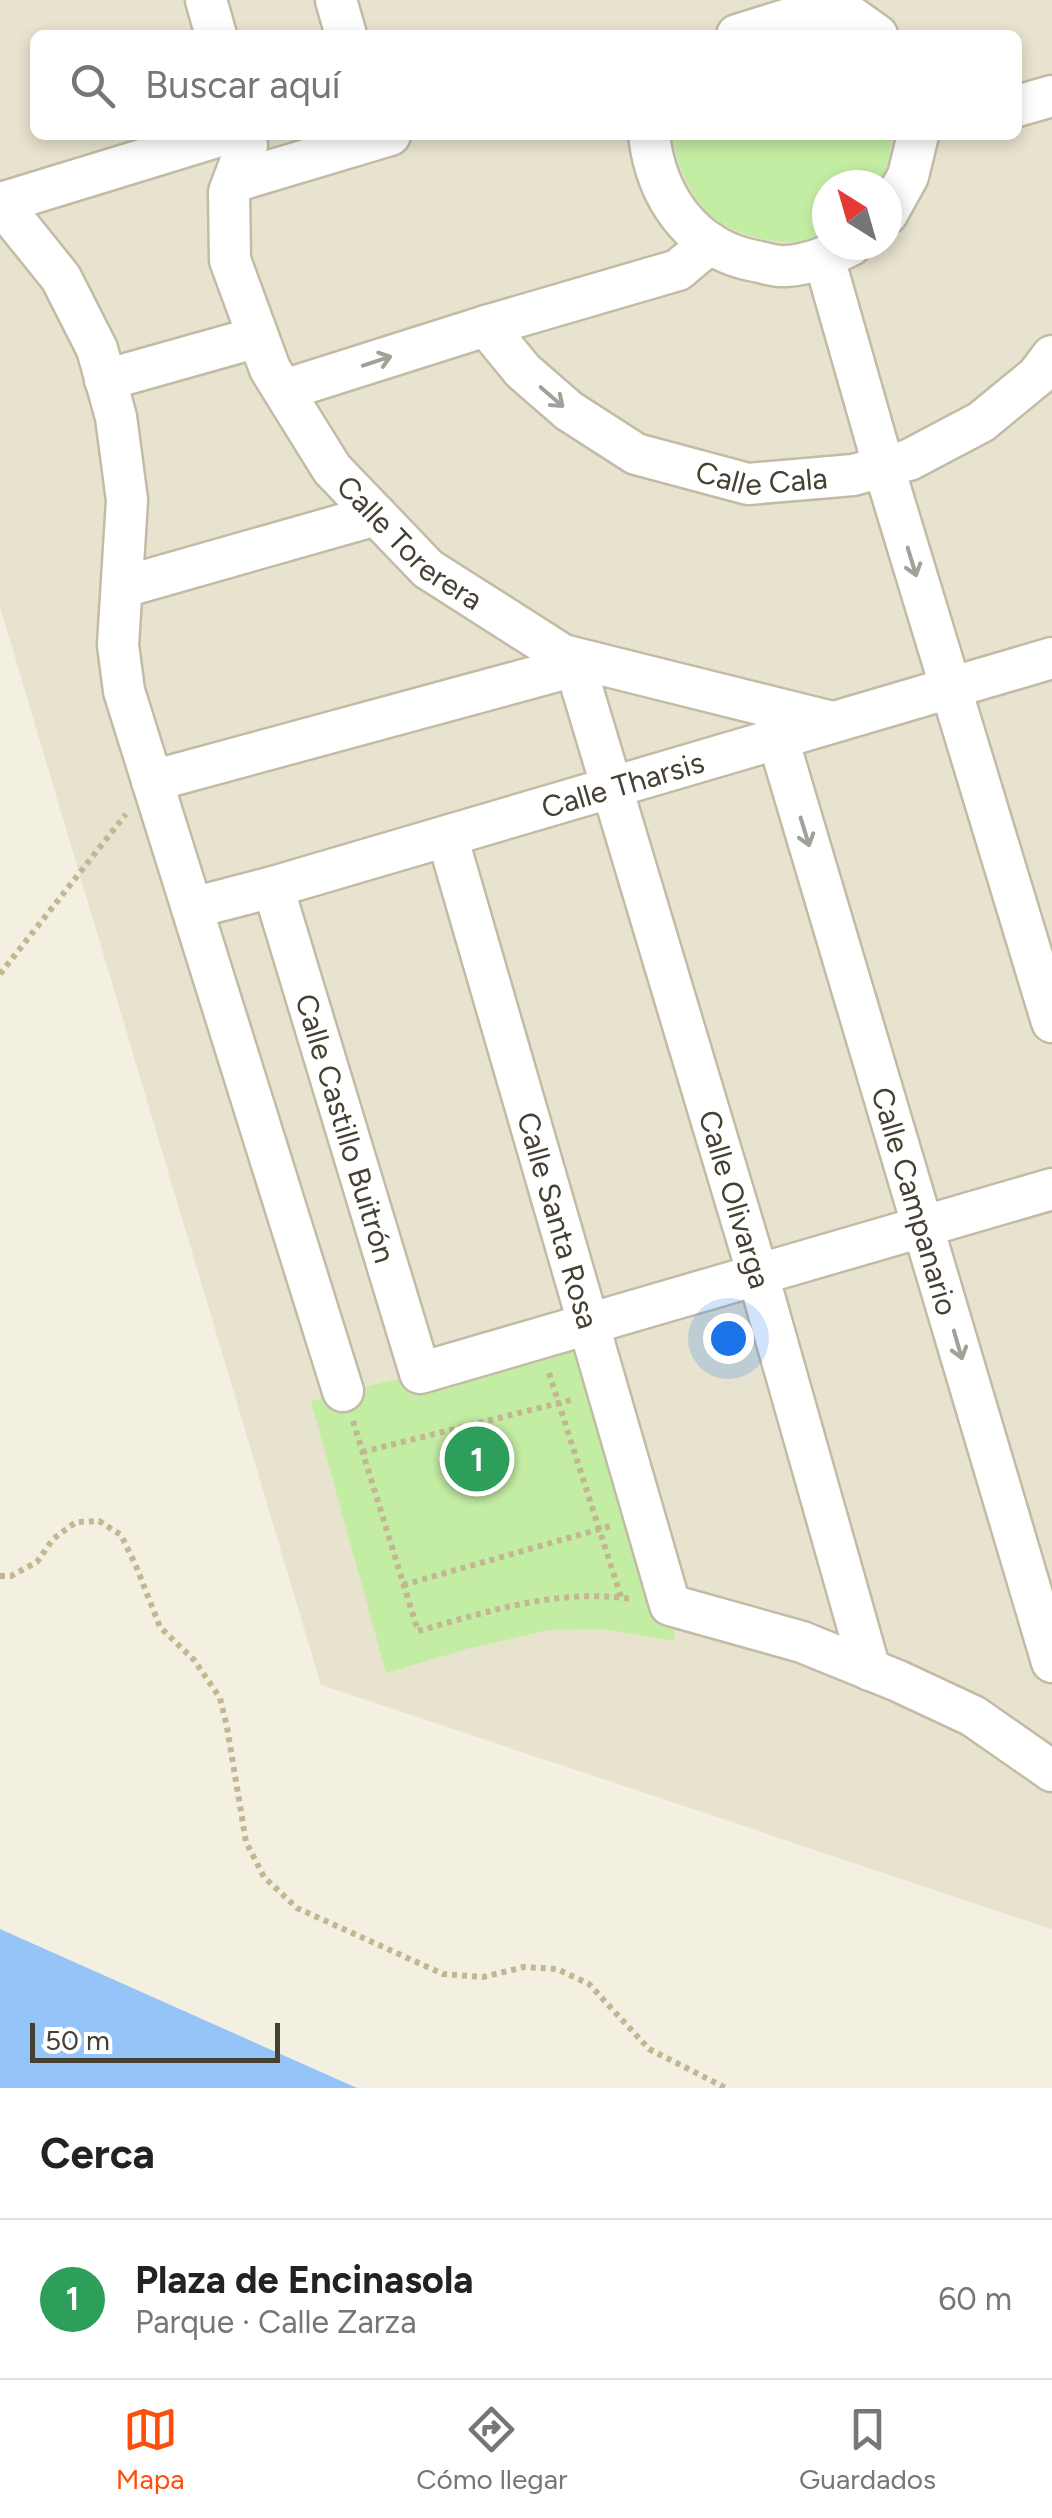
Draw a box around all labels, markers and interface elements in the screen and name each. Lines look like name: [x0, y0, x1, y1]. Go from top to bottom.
search box: [30, 30, 1022, 140]
icon: search: [65, 58, 120, 113]
text: Buscar aquí: [145, 62, 341, 108]
north arrow: [812, 170, 902, 260]
one-way arrow: [360, 351, 392, 369]
one-way arrow: [539, 385, 565, 407]
street label: Calle Cala: [692, 452, 829, 503]
street label: Calle Torerera: [329, 467, 490, 618]
one-way arrow: [904, 545, 922, 577]
street label: Calle Tharsis: [537, 743, 708, 826]
one-way arrow: [797, 816, 815, 847]
street label: Calle Castillo Buitrón: [288, 989, 404, 1267]
street label: Calle Campanario: [864, 1083, 966, 1320]
street label: Calle Olivarga: [691, 1106, 779, 1293]
street label: Calle Santa Rosa: [509, 1107, 607, 1333]
your location: [703, 1313, 754, 1364]
one-way arrow: [950, 1329, 968, 1360]
pin: 1: [444, 1422, 510, 1496]
scale bar: [30, 2018, 280, 2062]
text: 50 m: [45, 2023, 110, 2057]
text: Cerca: [40, 2128, 155, 2179]
text: Plaza de Encinasola: [135, 2257, 474, 2303]
text: 1: [66, 2280, 79, 2318]
text: 60 m: [938, 2280, 1012, 2318]
text: Parque · Calle Zarza: [135, 2303, 417, 2341]
tab: Mapa: [116, 2402, 185, 2496]
tab: Cómo llegar: [416, 2402, 567, 2496]
tab: Guardados: [799, 2402, 936, 2496]

